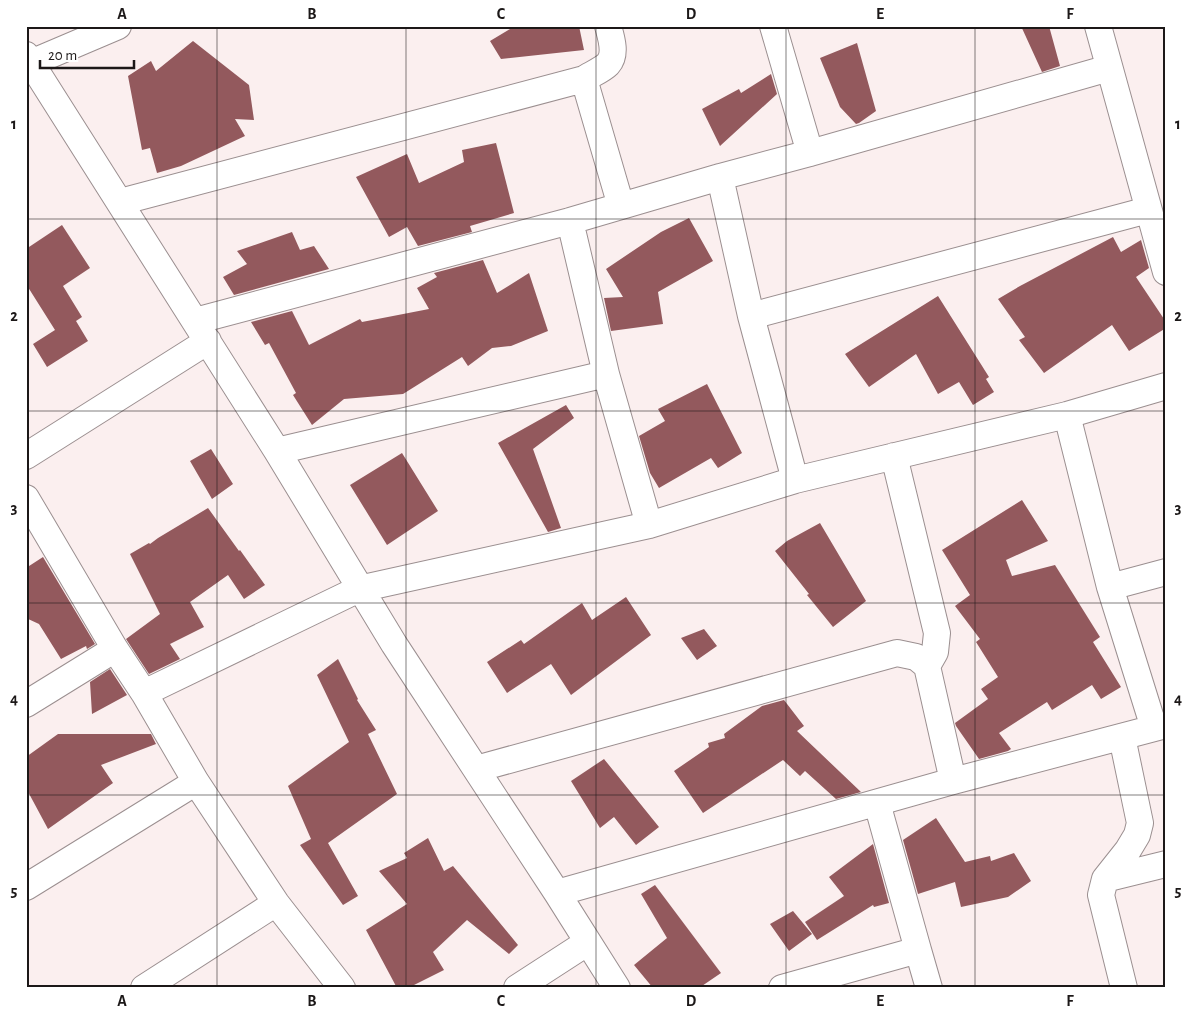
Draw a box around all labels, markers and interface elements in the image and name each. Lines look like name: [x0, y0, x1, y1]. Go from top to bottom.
text: A: [117, 6, 127, 22]
text: B: [307, 6, 317, 22]
text: C: [497, 6, 506, 22]
text: D: [686, 6, 697, 22]
text: E: [876, 6, 884, 22]
text: F: [1066, 6, 1074, 22]
scale bar: [40, 38, 134, 70]
text: 20 m: [48, 48, 77, 63]
text: 1: [11, 116, 17, 132]
text: 1: [1175, 116, 1181, 132]
text: 2: [10, 308, 18, 324]
text: 2: [1174, 308, 1182, 324]
text: 3: [11, 500, 18, 516]
text: 3: [1175, 500, 1182, 516]
text: 4: [10, 691, 18, 707]
text: 4: [1174, 691, 1182, 707]
text: 5: [11, 883, 18, 899]
text: 5: [1175, 883, 1182, 899]
text: A: [117, 993, 127, 1009]
text: B: [307, 993, 317, 1009]
text: C: [497, 993, 506, 1009]
text: D: [686, 993, 697, 1009]
text: E: [876, 993, 884, 1009]
text: F: [1066, 993, 1074, 1009]

